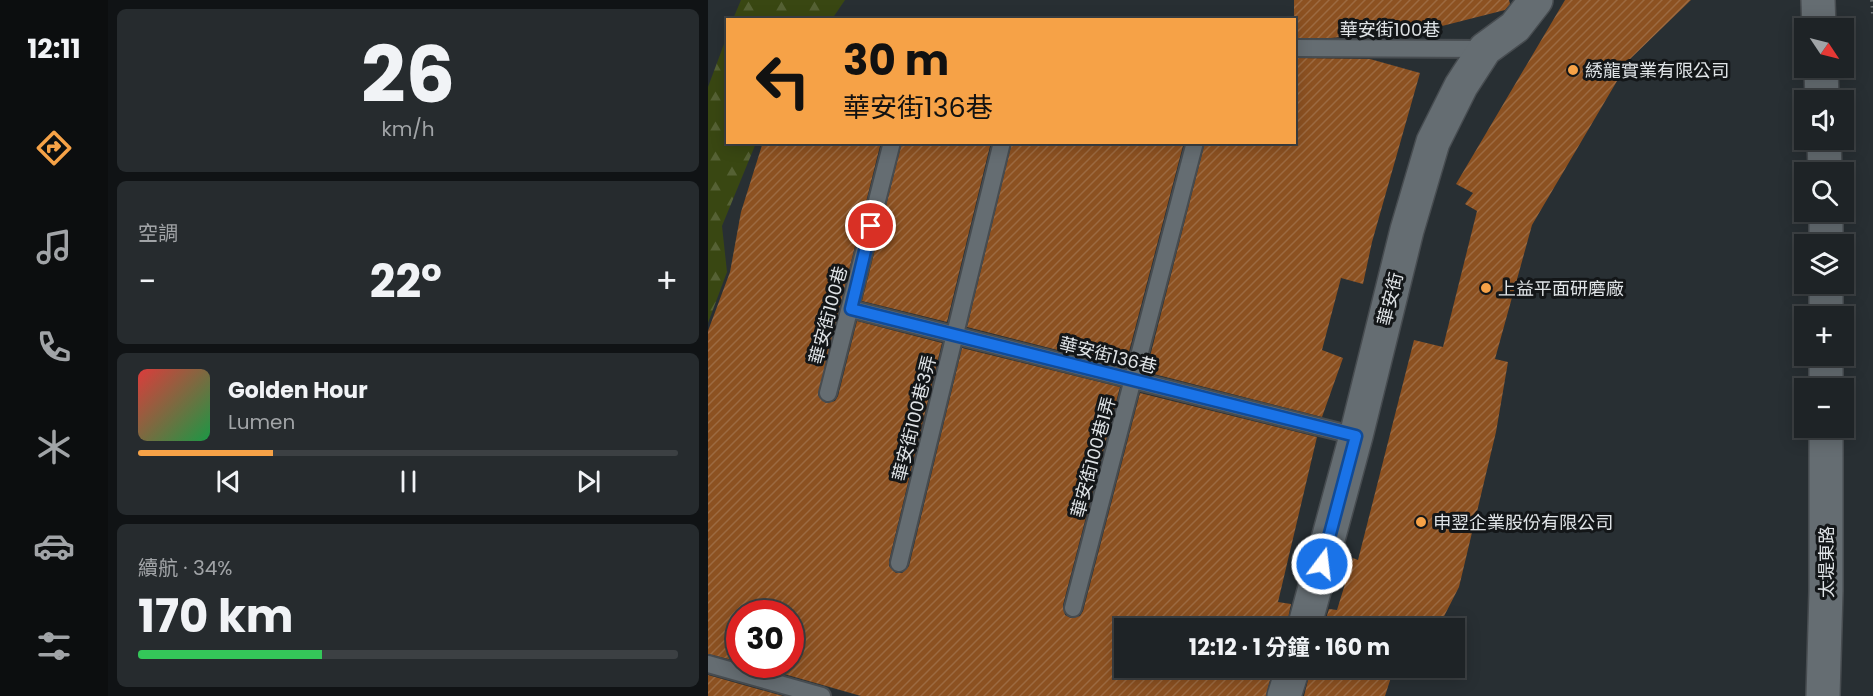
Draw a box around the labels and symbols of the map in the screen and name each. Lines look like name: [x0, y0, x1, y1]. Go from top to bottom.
street label: 華安街100巷: [1340, 17, 1440, 42]
north arrow: [1794, 18, 1854, 78]
place label: 綉龍實業有限公司: [1585, 58, 1729, 83]
marker: 綉龍實業有限公司: [1566, 63, 1580, 77]
pin: [845, 200, 896, 251]
street label: 華安街100巷: [803, 263, 853, 367]
street label: 華安街: [1371, 270, 1409, 328]
place label: 上益平面研磨廠: [1498, 276, 1624, 301]
marker: 上益平面研磨廠: [1479, 281, 1493, 295]
street label: 華安街136巷: [1057, 331, 1159, 379]
street label: 華安街100巷3弄: [886, 352, 942, 484]
street label: 華安街100巷1弄: [1065, 394, 1121, 520]
place label: 申翌企業股份有限公司: [1433, 510, 1613, 535]
marker: 申翌企業股份有限公司: [1414, 515, 1428, 529]
street label: 太堤東路: [1814, 526, 1839, 598]
position arrow: [1290, 532, 1354, 596]
speed limit sign: 30: [726, 600, 804, 678]

